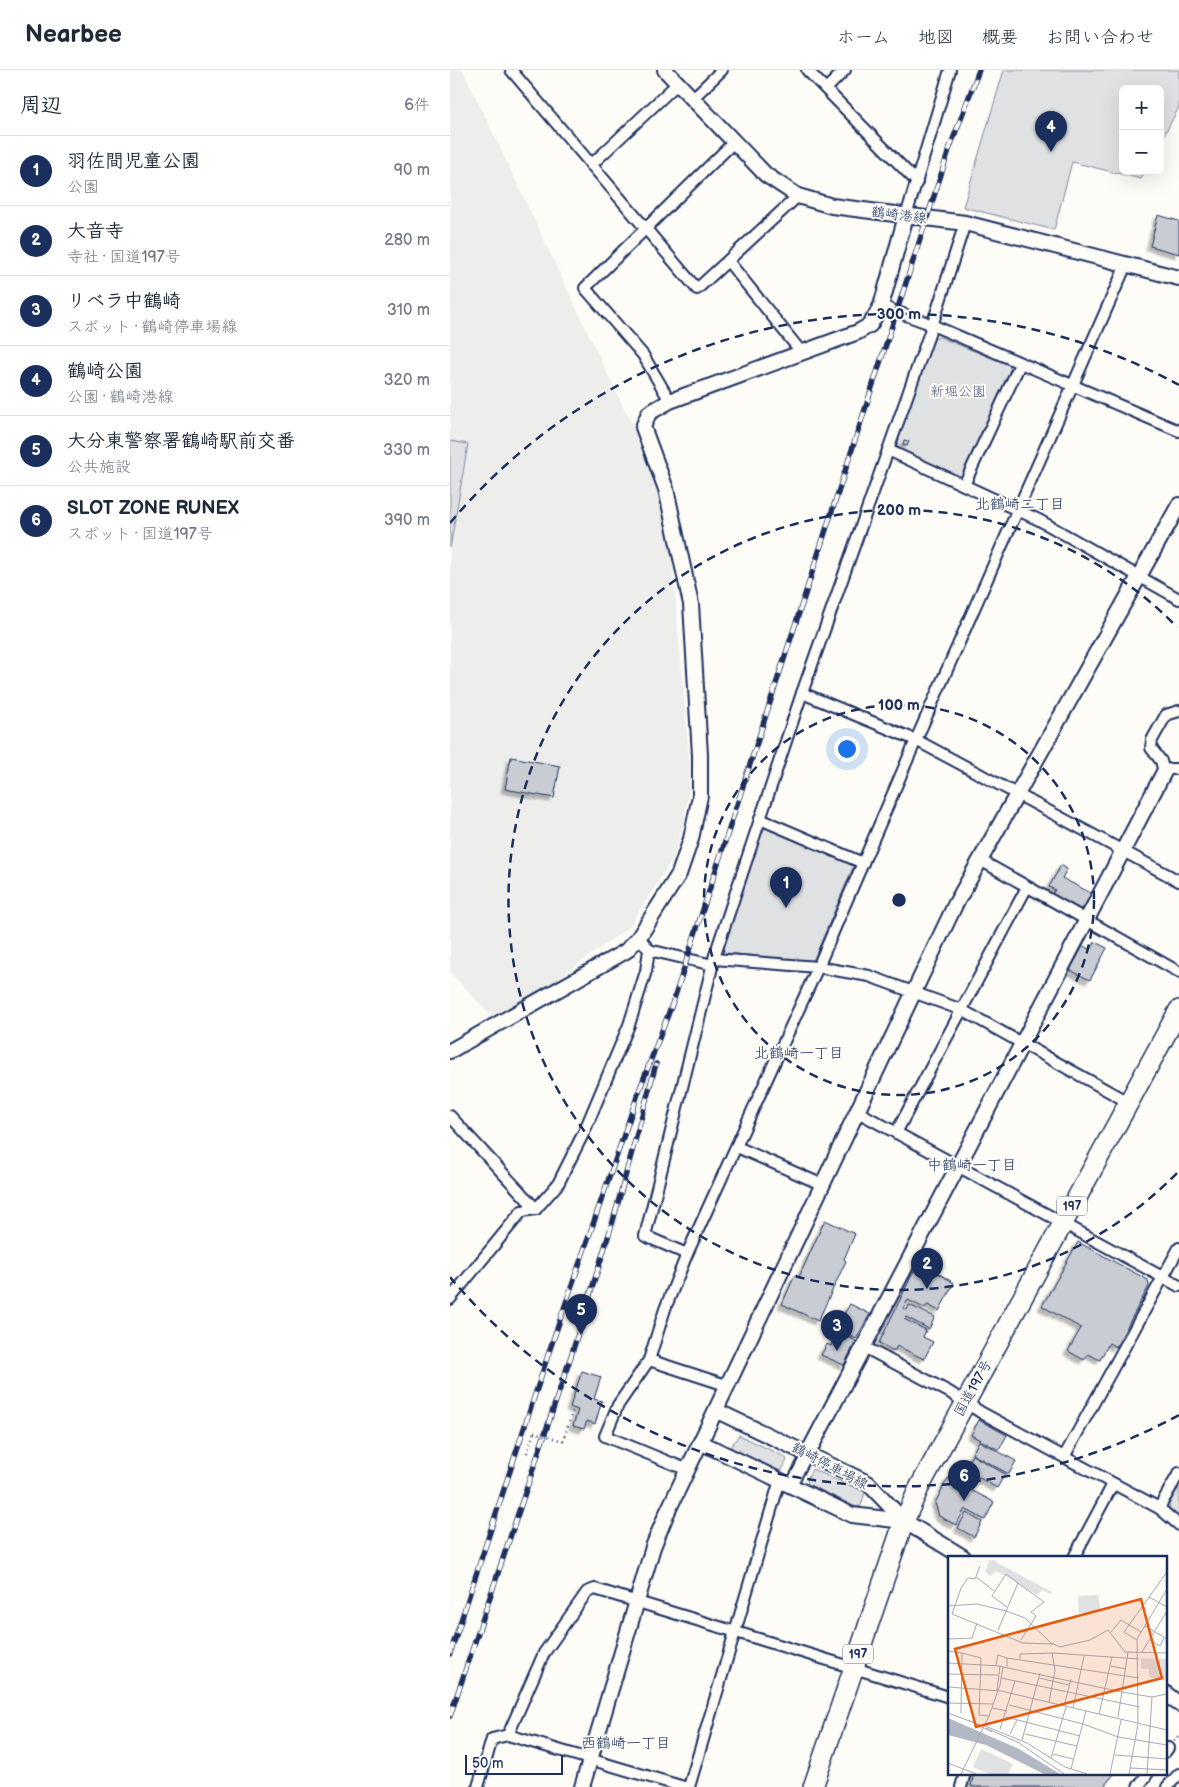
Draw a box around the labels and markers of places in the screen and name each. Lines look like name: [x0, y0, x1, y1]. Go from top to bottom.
pin: 4: [1035, 111, 1067, 152]
pin: 1: [770, 867, 802, 908]
centre of rings: [890, 891, 908, 909]
pin: 2: [911, 1248, 943, 1289]
pin: 5: [565, 1294, 597, 1335]
pin: 3: [821, 1310, 853, 1351]
pin: 6: [948, 1460, 980, 1501]

